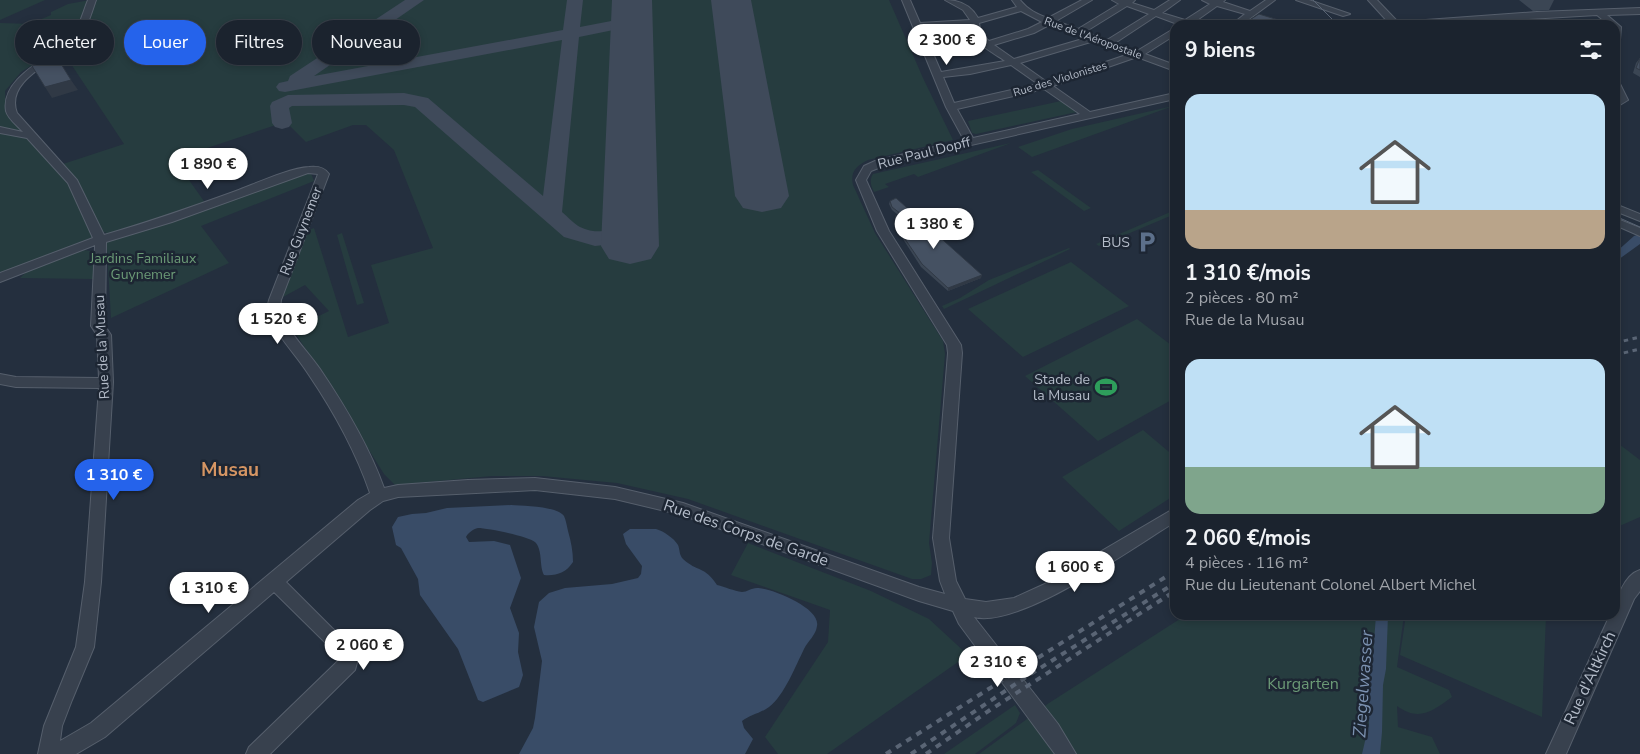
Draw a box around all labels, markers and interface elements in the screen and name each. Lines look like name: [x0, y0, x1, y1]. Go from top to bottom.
street label: Rue de l'Aéropostale: [1042, 13, 1144, 63]
chip: Acheter: [15, 20, 114, 65]
chip: Louer: [124, 20, 206, 65]
chip: Filtres: [216, 20, 302, 65]
chip: Nouveau: [312, 20, 420, 65]
pin: 2 300 €: [901, 23, 993, 66]
text: 2 300 €: [919, 29, 975, 51]
text: 9 biens: [1185, 36, 1255, 64]
icon: filters: [1577, 36, 1605, 64]
street label: Rue des Violonistes: [1011, 58, 1109, 100]
icon: home: [1350, 127, 1440, 217]
street label: Rue Paul Dopff: [876, 132, 973, 174]
pin: 1 890 €: [162, 148, 254, 190]
text: 1 890 €: [180, 153, 236, 175]
street label: Rue Guynemer: [275, 184, 327, 278]
pin: 1 380 €: [888, 208, 980, 250]
text: 1 380 €: [906, 213, 962, 235]
parking icon: BUS: [1134, 229, 1160, 255]
place label: BUS: [1102, 233, 1130, 252]
park label: Jardins Familiaux Guynemer: [89, 249, 197, 284]
text: 1 310 €/mois: [1185, 259, 1311, 287]
text: 2 pièces · 80 m²: [1185, 287, 1299, 309]
street label: Rue de la Musau: [90, 294, 114, 400]
pin: 1 520 €: [232, 302, 324, 345]
text: 1 520 €: [250, 308, 306, 330]
text: Rue de la Musau: [1185, 309, 1304, 331]
place label: Stade de la Musau: [1033, 370, 1090, 405]
sports icon: Stade de la Musau: [1093, 374, 1119, 400]
icon: home: [1350, 392, 1440, 482]
district label: Musau: [201, 457, 259, 483]
pin: 1 310 €: [68, 458, 160, 501]
text: 1 310 €: [86, 464, 142, 486]
street label: Rue des Corps de Garde: [660, 494, 832, 572]
text: 2 060 €/mois: [1185, 524, 1311, 552]
pin: 1 600 €: [1029, 550, 1121, 593]
text: 4 pièces · 116 m²: [1185, 552, 1308, 574]
text: 1 600 €: [1047, 556, 1103, 578]
pin: 1 310 €: [163, 572, 255, 614]
text: Rue du Lieutenant Colonel Albert Michel: [1185, 574, 1476, 596]
text: 1 310 €: [181, 577, 237, 599]
pin: 2 060 €: [318, 628, 410, 671]
street label: Rue d'Altkirch: [1559, 628, 1621, 728]
water label: Ziegelwasser: [1347, 629, 1379, 738]
text: 2 060 €: [336, 634, 392, 656]
pin: 2 310 €: [952, 646, 1044, 688]
text: 2 310 €: [970, 651, 1026, 673]
park label: Kurgarten: [1267, 673, 1339, 695]

